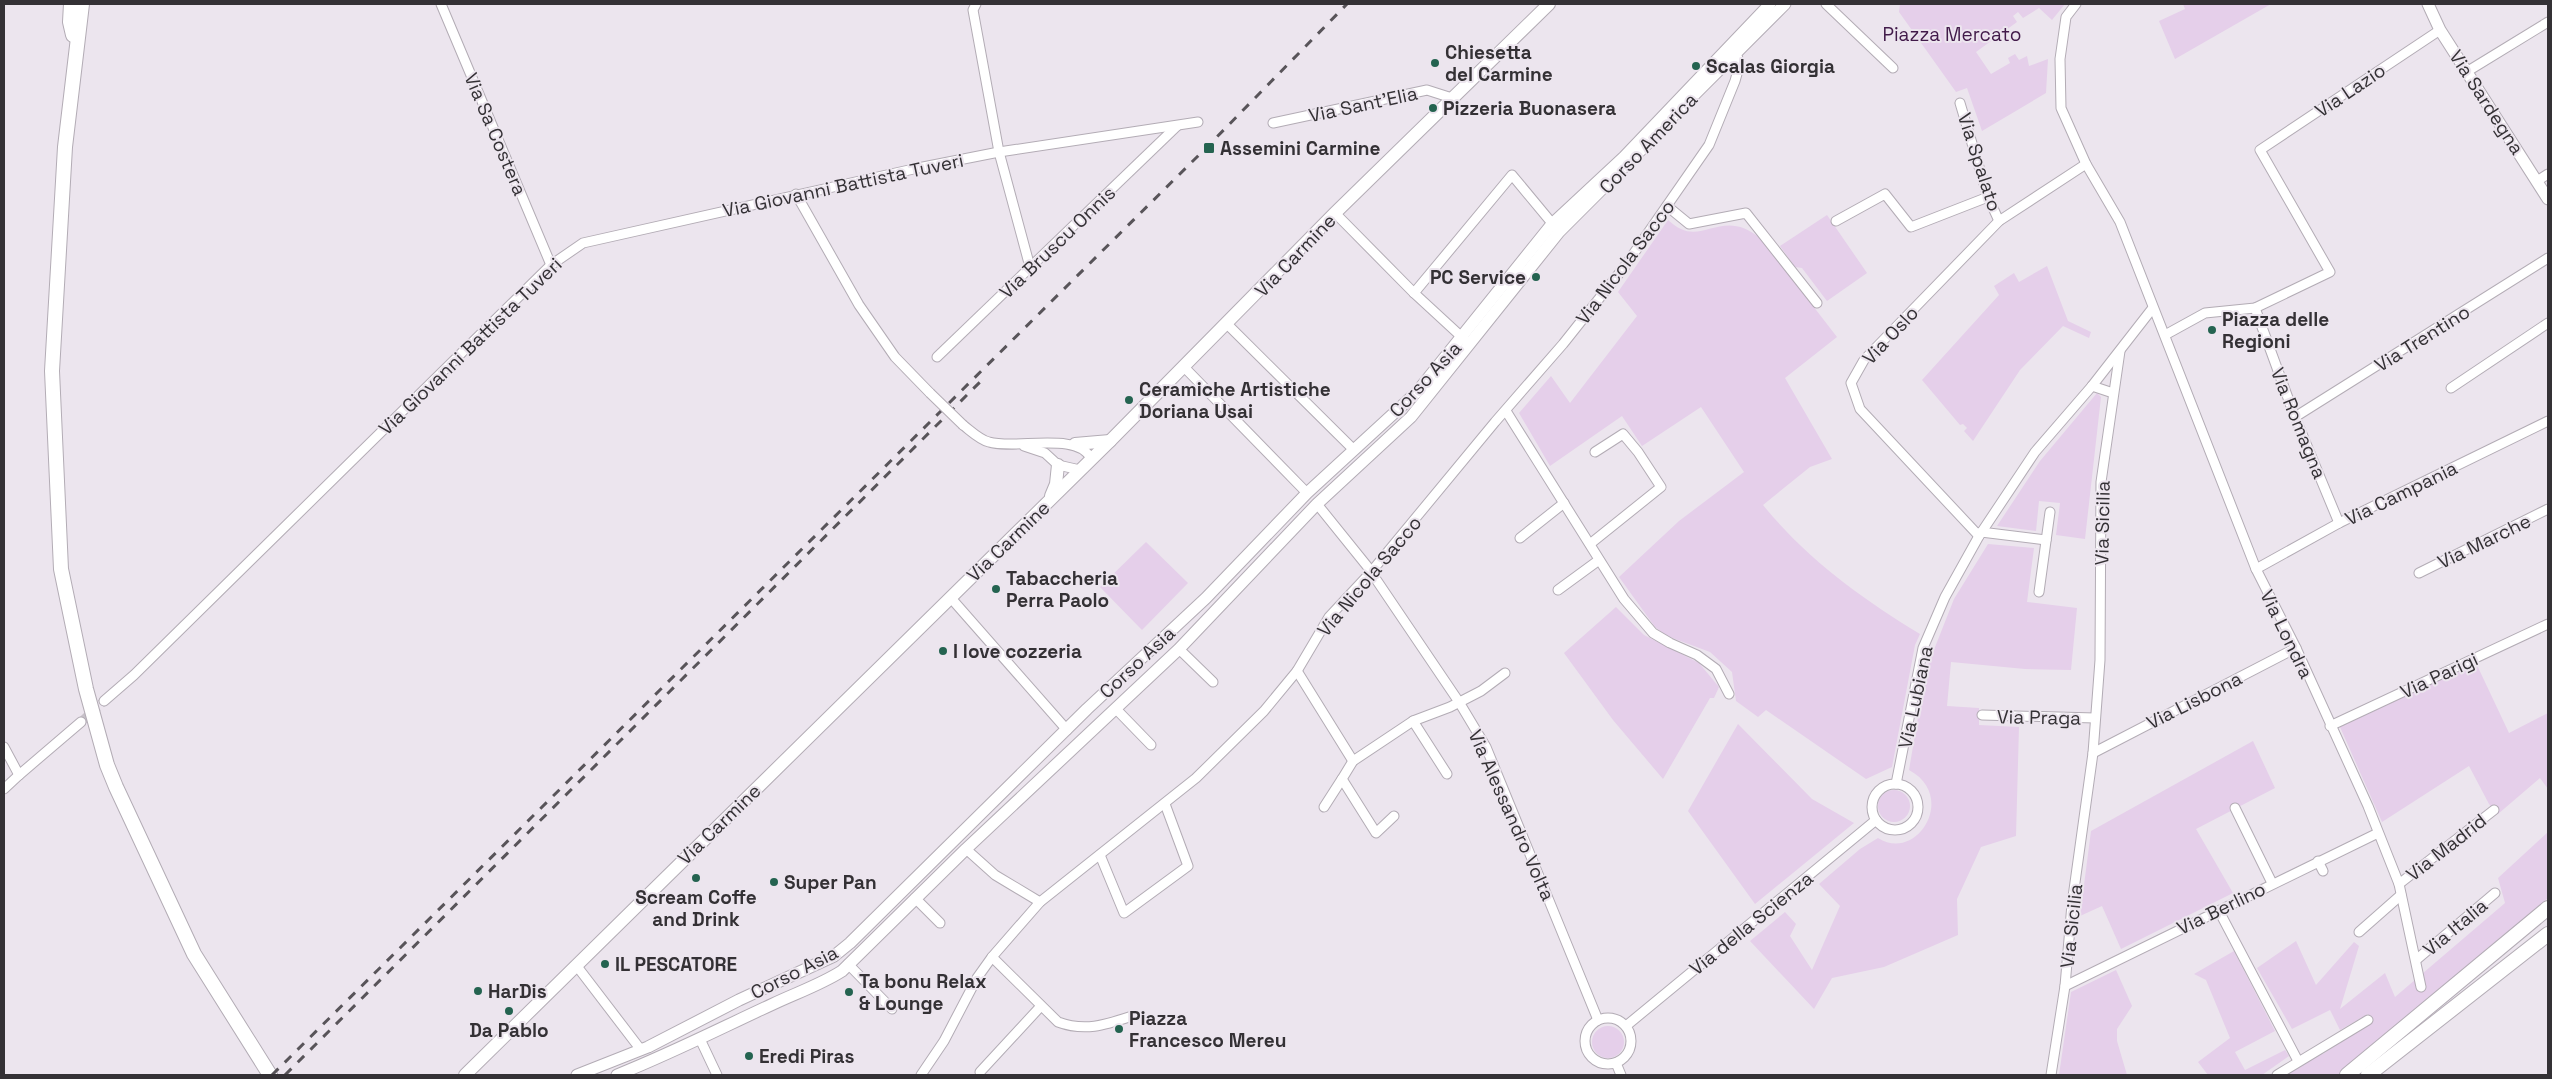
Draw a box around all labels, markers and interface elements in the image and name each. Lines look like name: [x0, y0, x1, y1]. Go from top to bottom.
park label: Piazza Mercato: [1883, 22, 2021, 47]
place label: Chiesetta del Carmine: [1445, 40, 1553, 87]
street label: Via Sardegna: [2443, 45, 2530, 159]
place label: Scalas Giorgia: [1706, 54, 1835, 79]
marker: Chiesetta del Carmine: [1429, 57, 1441, 69]
street label: Via Lazio: [2310, 58, 2390, 123]
marker: Scalas Giorgia: [1690, 60, 1702, 72]
street label: Via Sa Costera: [458, 69, 533, 199]
street label: Via Sant'Elia: [1306, 81, 1420, 128]
street label: Corso America: [1594, 88, 1703, 199]
place label: Pizzeria Buonasera: [1443, 96, 1616, 121]
marker: Pizzeria Buonasera: [1427, 102, 1439, 114]
street label: Via Spalato: [1952, 110, 2007, 215]
place label: Assemini Carmine: [1220, 136, 1381, 161]
marker: Assemini Carmine: [1202, 141, 1216, 155]
street label: Via Giovanni Battista Tuveri: [720, 148, 966, 223]
street label: Via Bruscu Onnis: [994, 181, 1121, 304]
street label: Via Nicola Sacco: [1570, 195, 1680, 330]
street label: Via Carmine: [1249, 208, 1341, 302]
street label: Via Giovanni Battista Tuveri: [373, 252, 567, 441]
place label: PC Service: [1430, 265, 1526, 290]
marker: PC Service: [1530, 271, 1542, 283]
street label: Via Trentino: [2370, 299, 2475, 378]
street label: Via Oslo: [1857, 301, 1924, 370]
place label: Piazza delle Regioni: [2222, 307, 2329, 354]
marker: Piazza delle Regioni: [2206, 324, 2218, 336]
street label: Corso Asia: [1384, 336, 1467, 423]
street label: Via Romagna: [2265, 364, 2332, 483]
place label: Ceramiche Artistiche Doriana Usai: [1139, 377, 1331, 424]
marker: Ceramiche Artistiche Doriana Usai: [1123, 394, 1135, 406]
street label: Via Campania: [2341, 455, 2462, 531]
street label: Via Sicilia: [2089, 480, 2116, 566]
street label: Via Carmine: [961, 495, 1055, 587]
street label: Via Marche: [2433, 508, 2535, 575]
street label: Via Nicola Sacco: [1312, 511, 1427, 642]
place label: Tabaccheria Perra Paolo: [1006, 566, 1118, 613]
marker: Tabaccheria Perra Paolo: [990, 583, 1002, 595]
street label: Via Londra: [2254, 586, 2319, 683]
street label: Corso Asia: [1094, 621, 1181, 704]
place label: I love cozzeria: [953, 639, 1082, 664]
street label: Via Lubiana: [1892, 643, 1939, 751]
marker: I love cozzeria: [937, 645, 949, 657]
street label: Via Parigi: [2396, 647, 2482, 704]
street label: Via Lisbona: [2142, 666, 2246, 735]
street label: Via Praga: [1997, 704, 2081, 731]
street label: Via Alessandro Volta: [1463, 726, 1561, 905]
street label: Via Carmine: [672, 778, 766, 870]
street label: Via Madrid: [2401, 808, 2492, 887]
street label: Via della Scienza: [1684, 866, 1818, 981]
place label: Super Pan: [784, 870, 877, 895]
marker: Scream Coffe and Drink: [690, 872, 702, 884]
marker: Super Pan: [768, 876, 780, 888]
street label: Via Berlino: [2173, 876, 2270, 941]
street label: Via Sicilia: [2055, 883, 2088, 970]
place label: Scream Coffe and Drink: [635, 885, 757, 932]
street label: Via Italia: [2418, 893, 2493, 962]
street label: Corso Asia: [746, 940, 842, 1005]
place label: IL PESCATORE: [615, 952, 737, 977]
marker: IL PESCATORE: [599, 958, 611, 970]
place label: Ta bonu Relax & Lounge: [859, 969, 986, 1016]
place label: HarDis: [488, 979, 547, 1004]
marker: HarDis: [472, 985, 484, 997]
marker: Ta bonu Relax & Lounge: [843, 986, 855, 998]
marker: Da Pablo: [503, 1005, 515, 1017]
place label: Piazza Francesco Mereu: [1129, 1006, 1286, 1053]
place label: Da Pablo: [469, 1018, 549, 1043]
marker: Piazza Francesco Mereu: [1113, 1023, 1125, 1035]
place label: Eredi Piras: [759, 1044, 854, 1069]
marker: Eredi Piras: [743, 1050, 755, 1062]

